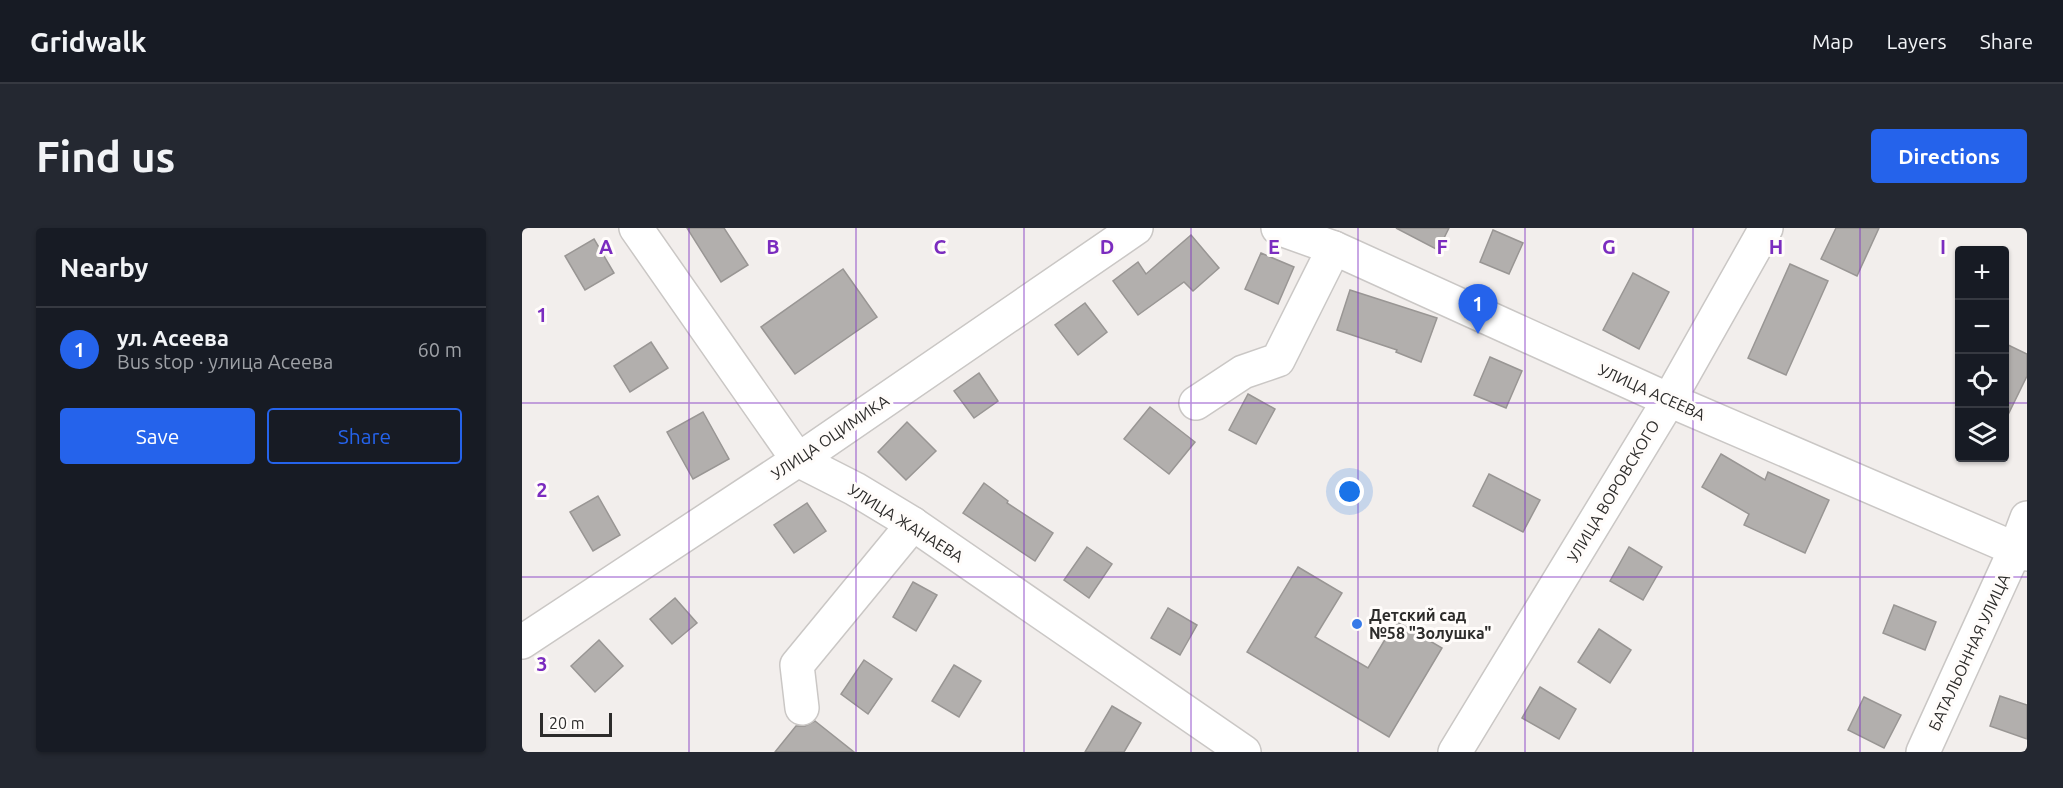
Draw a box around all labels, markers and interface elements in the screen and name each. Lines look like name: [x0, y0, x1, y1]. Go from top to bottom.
text: Gridwalk: [30, 26, 147, 57]
text: Map: [1812, 29, 1853, 53]
text: Layers: [1886, 29, 1947, 53]
text: Share: [1980, 29, 2033, 53]
button: Directions: [1871, 129, 2027, 183]
text: Find us: [36, 133, 175, 180]
text: A: [599, 235, 613, 258]
text: B: [766, 235, 780, 258]
text: C: [934, 235, 947, 258]
text: D: [1100, 235, 1114, 258]
text: E: [1268, 235, 1280, 258]
text: F: [1436, 235, 1448, 258]
text: G: [1602, 235, 1616, 258]
text: H: [1769, 235, 1783, 258]
text: I: [1940, 235, 1946, 258]
map controls: [1955, 246, 2009, 462]
button: +: [1955, 246, 2009, 300]
text: Nearby: [60, 253, 148, 282]
pin: 1: [1458, 285, 1498, 334]
button: −: [1955, 300, 2009, 354]
text: 1: [536, 303, 548, 326]
text: ул. Асеева: [117, 325, 229, 350]
text: 1: [74, 338, 85, 361]
text: 60 m: [418, 338, 462, 361]
text: Bus stop · улица Асеева: [117, 350, 333, 373]
button: locate: [1955, 354, 2009, 408]
street label: УЛИЦА АСЕЕВА: [1596, 360, 1709, 424]
street label: УЛИЦА ОЦИМИКА: [768, 391, 893, 483]
button: Save: [60, 408, 255, 464]
button: Share: [267, 408, 462, 464]
button: layers: [1955, 408, 2009, 462]
street label: УЛИЦА ВОРОВСКОГО: [1563, 417, 1663, 565]
your location: [1335, 477, 1364, 506]
text: 2: [536, 478, 548, 501]
street label: УЛИЦА ЖАНАЕВА: [845, 480, 967, 566]
street label: БАТАЛЬОННАЯ УЛИЦА: [1925, 570, 2013, 733]
place label: Детский сад №58 "Золушка": [1369, 606, 1492, 642]
marker: Детский сад №58 "Золушка": [1350, 617, 1364, 631]
text: 3: [536, 652, 548, 675]
scale bar: [540, 710, 612, 738]
text: 20 m: [549, 714, 585, 732]

